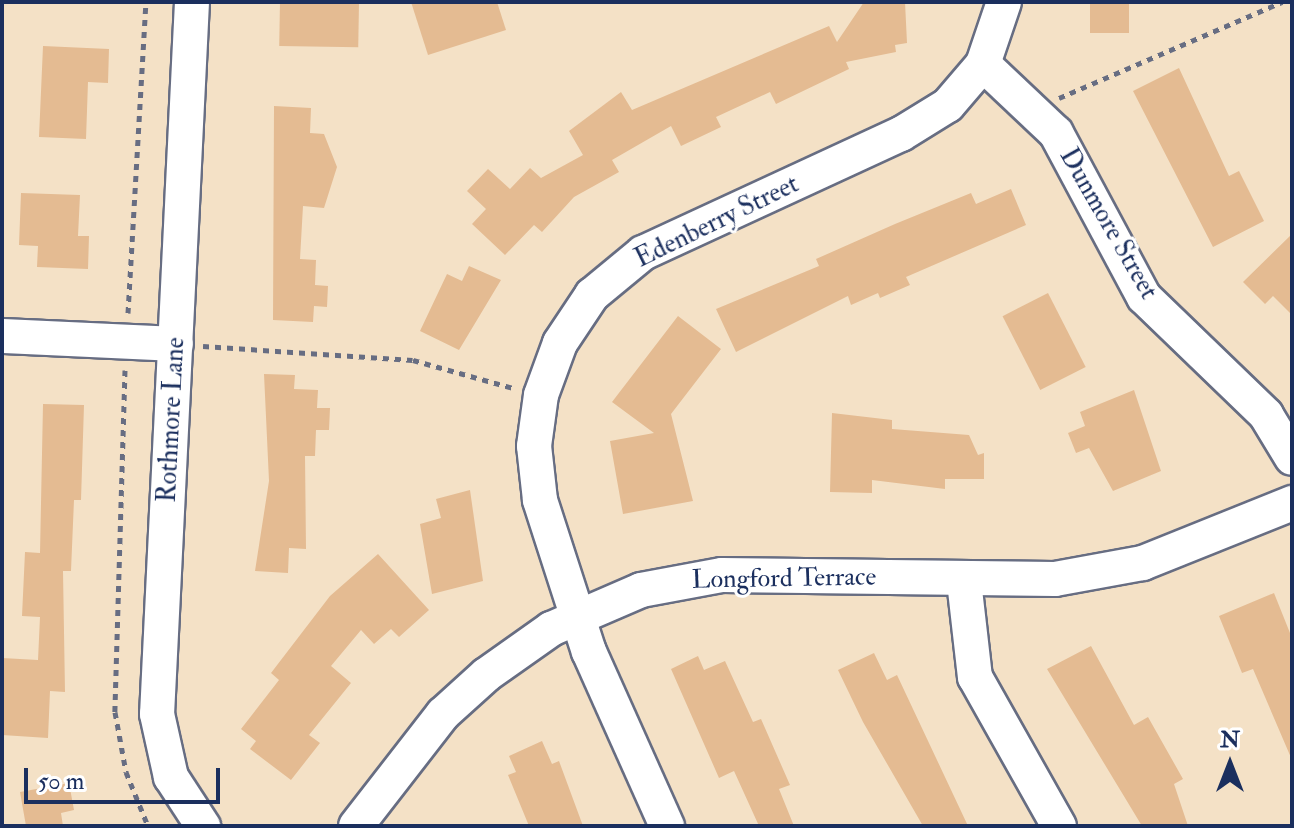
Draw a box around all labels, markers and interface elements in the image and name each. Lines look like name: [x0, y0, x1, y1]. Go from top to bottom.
street label: Dunmore Street: [1052, 143, 1164, 305]
street label: Edenberry Street: [630, 169, 804, 275]
street label: Rothmore Lane: [152, 337, 192, 503]
street label: Longford Terrace: [691, 562, 877, 596]
north arrow: [1190, 724, 1270, 804]
text: N: [1220, 726, 1240, 754]
scale bar: [28, 752, 224, 802]
text: 50 m: [38, 766, 84, 797]

